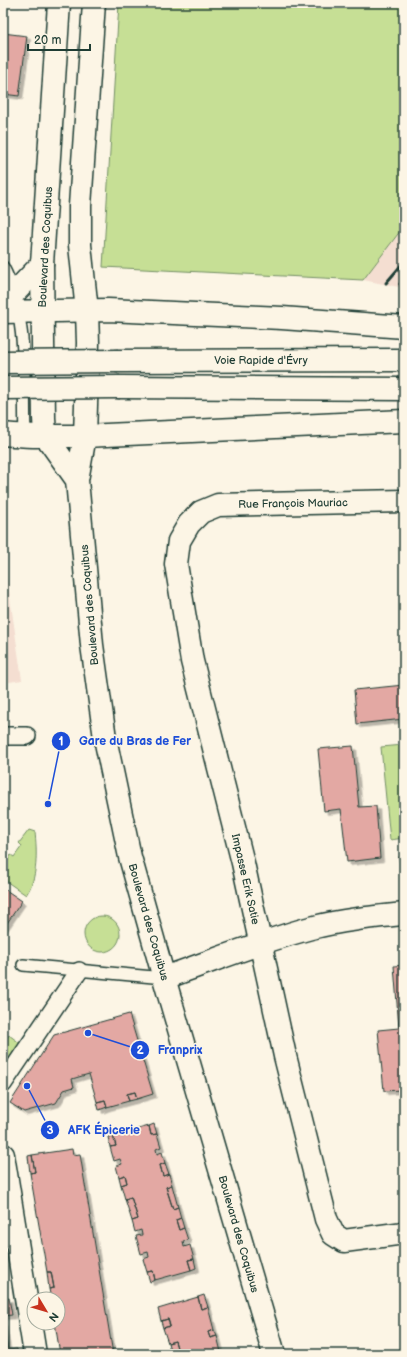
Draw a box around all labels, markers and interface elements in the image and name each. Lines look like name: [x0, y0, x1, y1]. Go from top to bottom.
scale bar: [28, 26, 90, 52]
text: 20 m: [34, 33, 61, 48]
street label: Boulevard des Coquibus: [36, 186, 55, 308]
street label: Voie Rapide d'Évry: [214, 353, 308, 367]
street label: Rue François Mauriac: [238, 496, 348, 511]
street label: Boulevard des Coquibus: [78, 544, 101, 666]
callout: Gare du Bras de Fer: [51, 729, 199, 753]
text: 1: [58, 734, 64, 749]
text: Gare du Bras de Fer: [79, 734, 191, 749]
street label: Impasse Erik Satie: [229, 832, 262, 926]
street label: Boulevard des Coquibus: [126, 862, 172, 983]
callout: Franprix: [130, 1038, 210, 1062]
text: 2: [136, 1043, 144, 1058]
text: Franprix: [158, 1043, 203, 1058]
callout: AFK Épicerie: [40, 1118, 148, 1142]
text: AFK Épicerie: [67, 1121, 140, 1138]
text: 3: [46, 1123, 54, 1138]
street label: Boulevard des Coquibus: [216, 1174, 262, 1295]
north arrow: [26, 1291, 66, 1331]
text: N: [46, 1310, 61, 1324]

